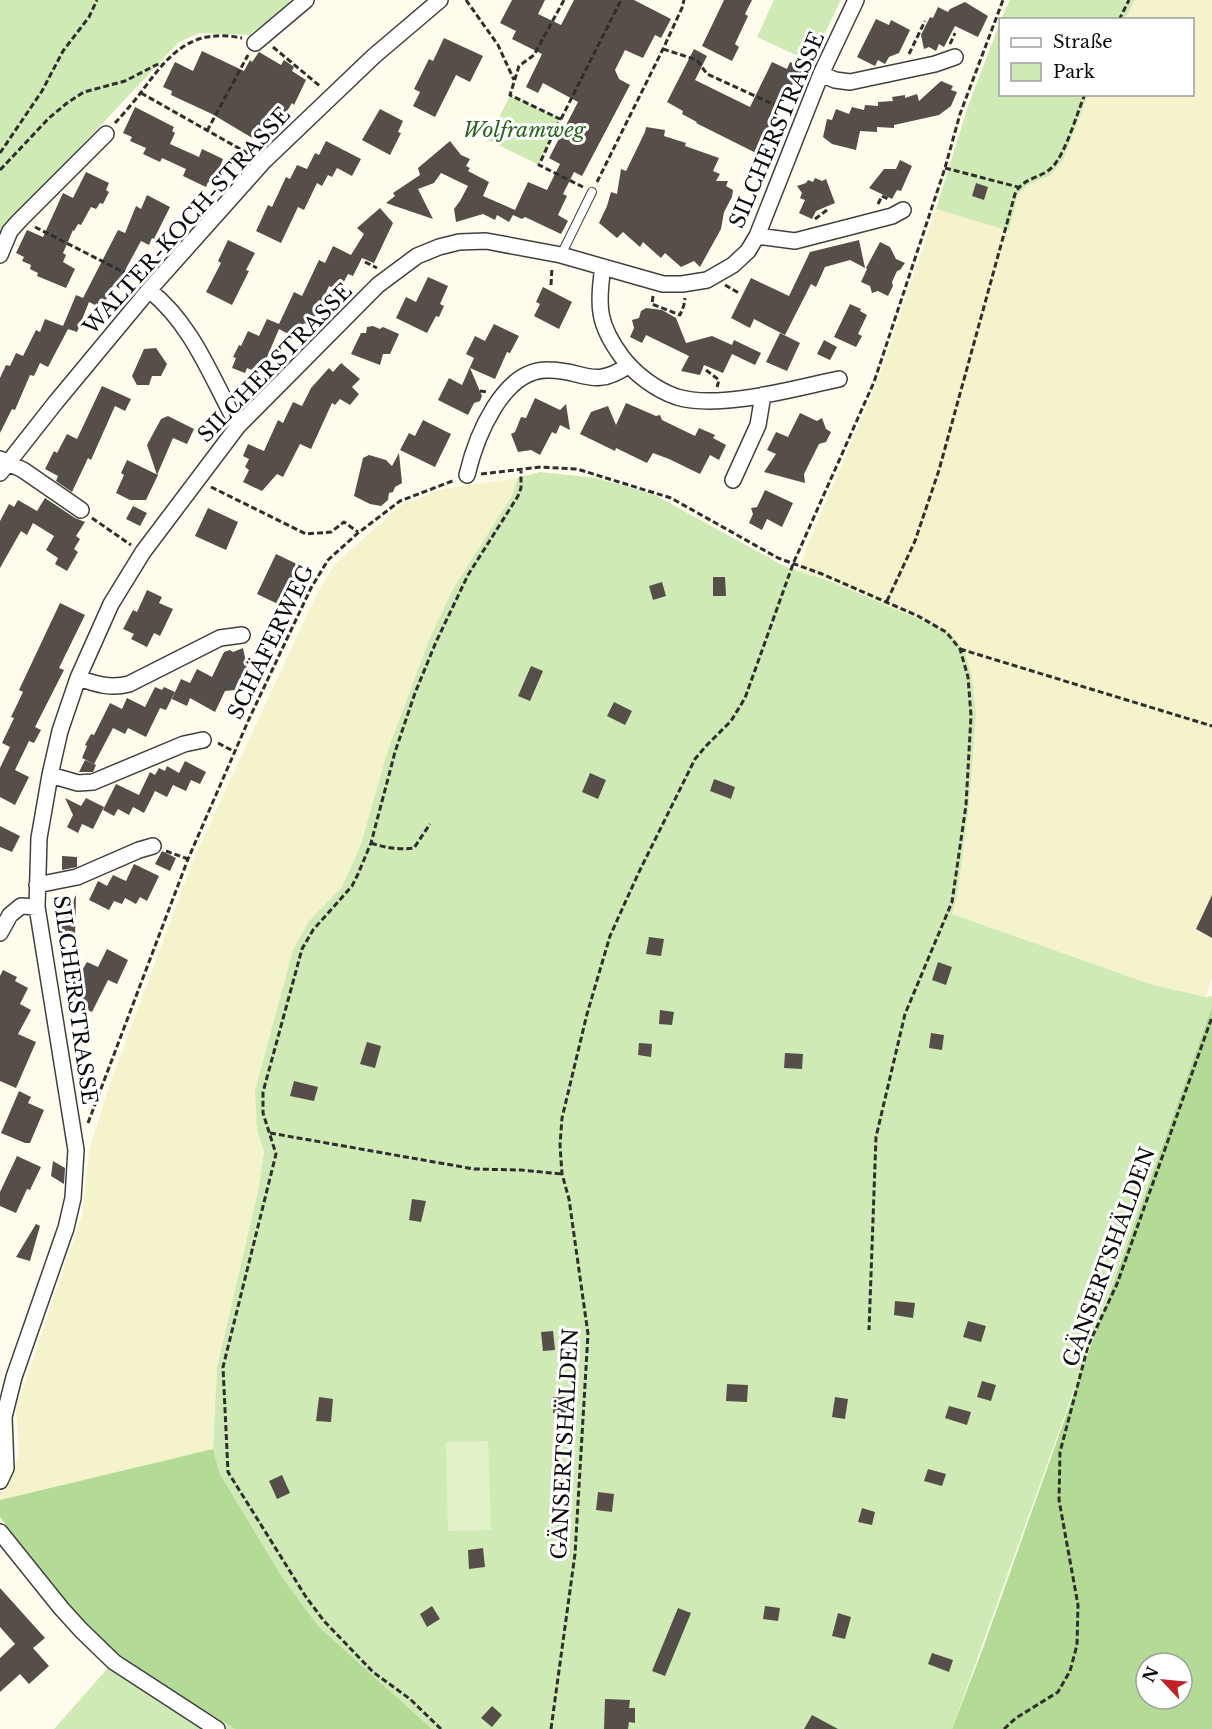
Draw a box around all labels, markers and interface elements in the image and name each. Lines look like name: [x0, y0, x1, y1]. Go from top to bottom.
legend: [999, 18, 1194, 96]
street label: SILCHERSTRASSE: [724, 28, 830, 232]
text: Straße: [1053, 31, 1113, 53]
text: Park: [1053, 61, 1095, 83]
street label: WALTER-KOCH-STRASSE: [77, 102, 296, 341]
park label: Wolframweg: [463, 117, 587, 143]
street label: SILCHERSTRASSE: [192, 278, 358, 448]
street label: SCHÄFERWEG: [222, 560, 320, 724]
street label: SILCHERSTRASSE: [47, 894, 103, 1106]
street label: GÄNSERTSHÄLDEN: [1057, 1144, 1161, 1370]
street label: GÄNSERTSHÄLDEN: [546, 1328, 584, 1560]
north arrow: [1134, 1651, 1194, 1711]
text: N: [1138, 1663, 1163, 1686]

